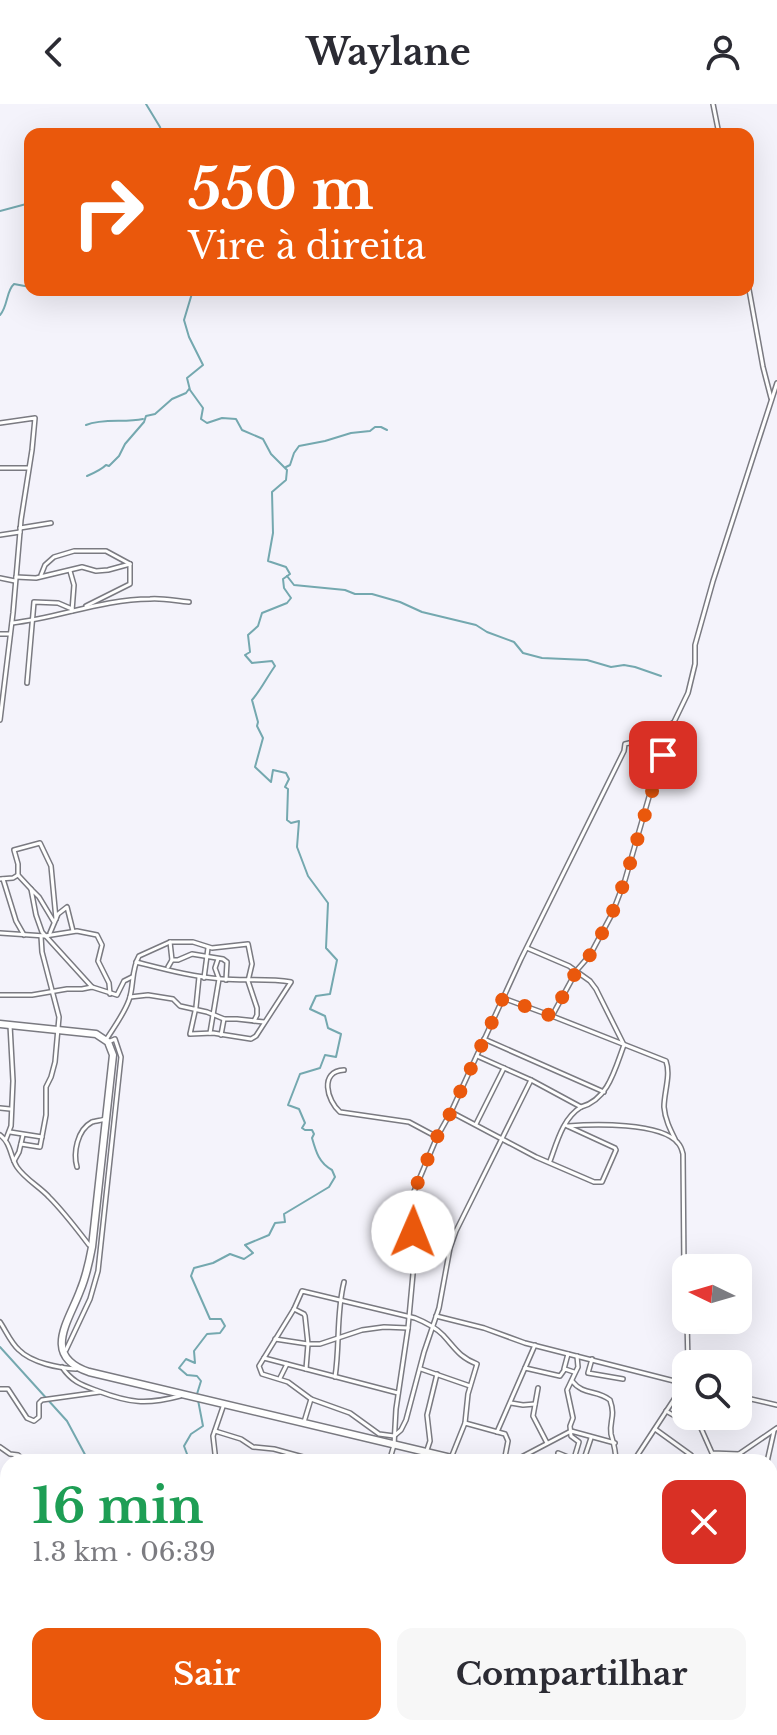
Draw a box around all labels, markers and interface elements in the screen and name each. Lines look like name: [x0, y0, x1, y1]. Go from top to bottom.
icon: back: [32, 30, 76, 74]
text: Waylane: [306, 30, 471, 75]
icon: person: [701, 30, 745, 74]
text: 550 m: [188, 155, 374, 224]
icon: right: [56, 160, 160, 264]
text: Vire à direita: [188, 224, 426, 269]
pin: [629, 721, 697, 789]
icon: arrive: [641, 733, 685, 777]
position arrow: [371, 1190, 455, 1274]
north arrow: [672, 1254, 752, 1334]
map controls: [672, 1254, 752, 1430]
button: search: [672, 1350, 752, 1430]
text: 16 min: [32, 1476, 203, 1536]
button: close: [662, 1480, 746, 1564]
text: 1.3 km · 06:39: [32, 1536, 216, 1568]
button: Sair: [32, 1628, 381, 1720]
button: Compartilhar: [397, 1628, 746, 1720]

